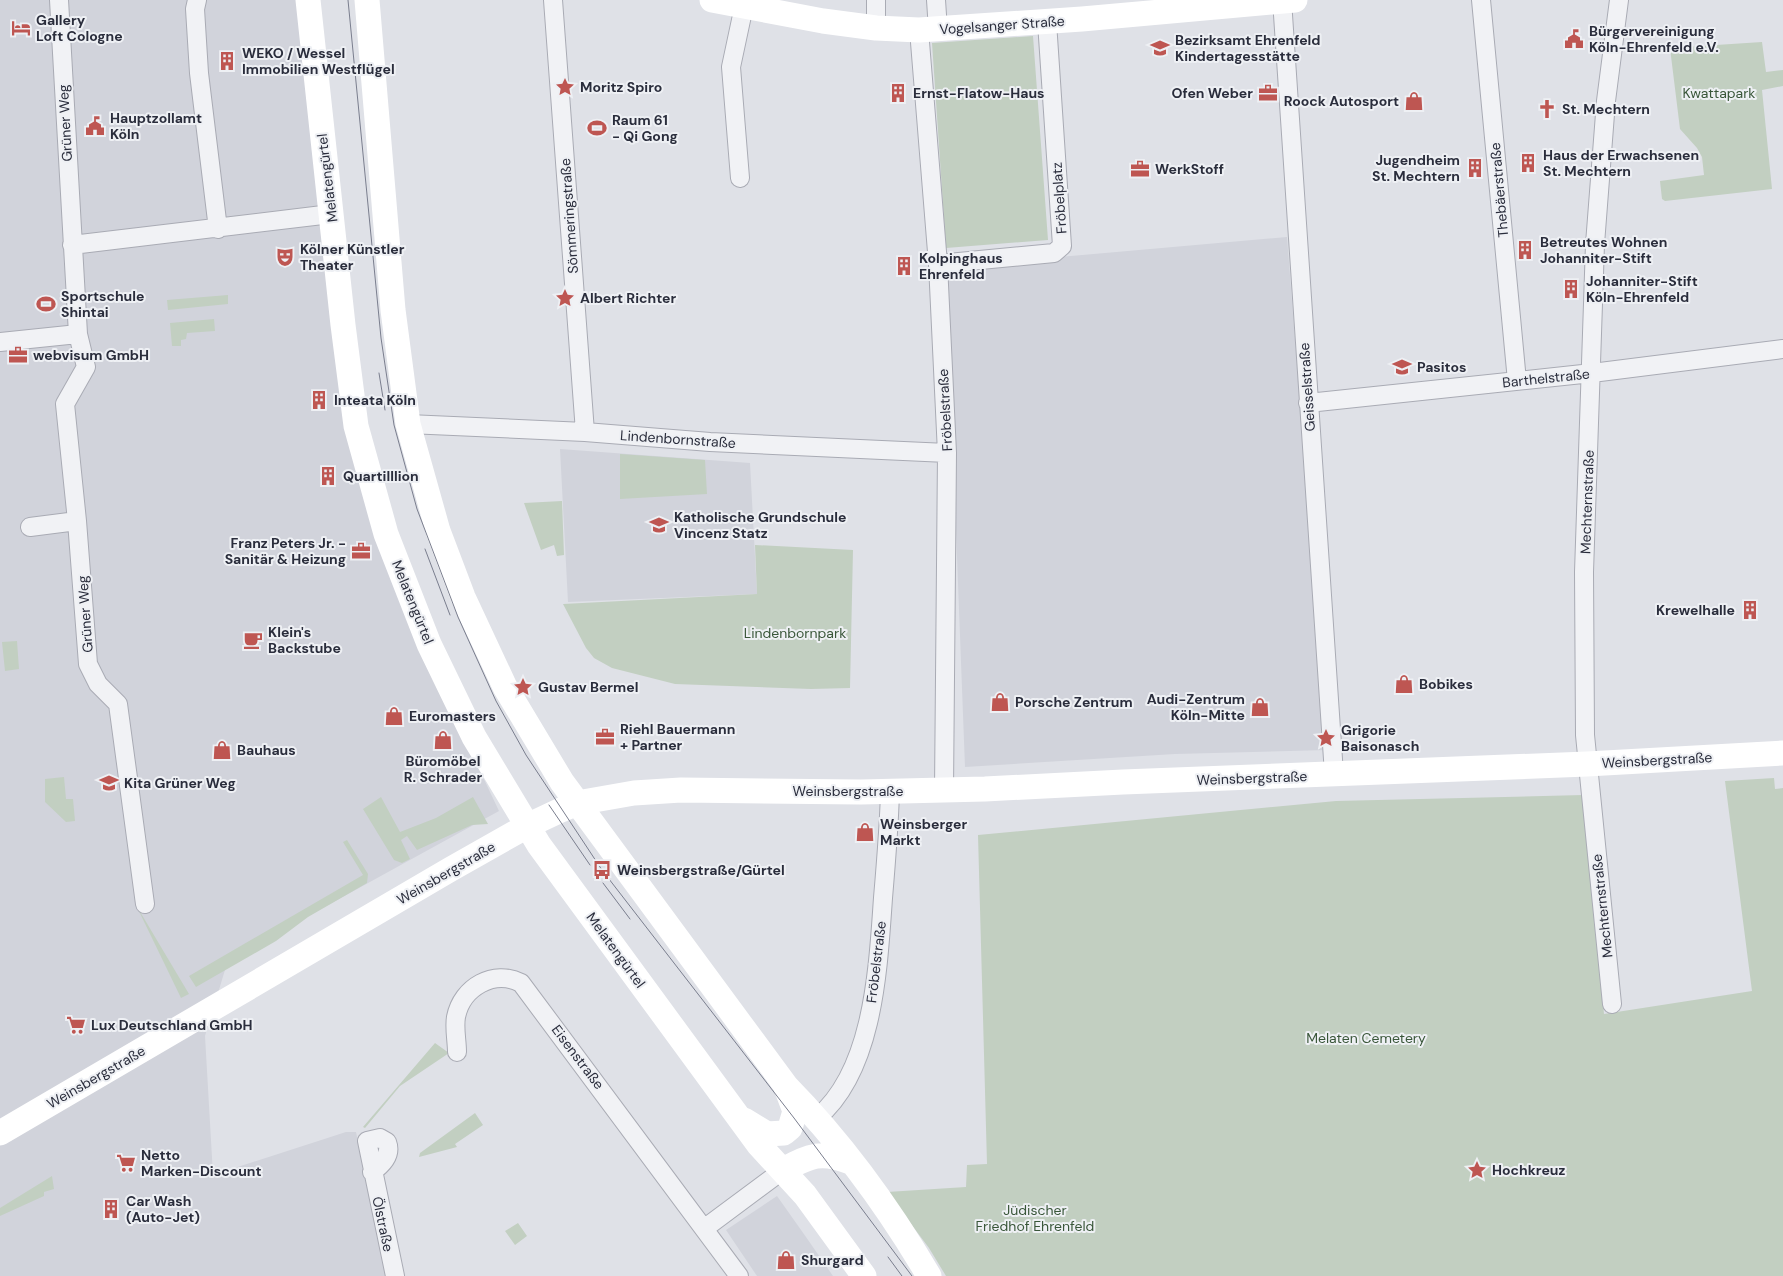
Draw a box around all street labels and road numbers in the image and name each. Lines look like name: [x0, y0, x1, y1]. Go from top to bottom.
street label: Vogelsanger Straße: [939, 12, 1065, 38]
street label: Grüner Weg: [54, 84, 76, 162]
street label: Melatengürtel: [313, 133, 341, 223]
street label: Thebäerstraße: [1486, 142, 1512, 238]
street label: Sömmeringstraße: [556, 158, 582, 274]
street label: Fröbelplatz: [1048, 162, 1070, 234]
street label: Geisselstraße: [1295, 342, 1319, 432]
street label: Barthelstraße: [1501, 364, 1591, 392]
street label: Fröbelstraße: [934, 368, 956, 452]
street label: Lindenbornstraße: [620, 426, 736, 452]
street label: Mechternstraße: [1576, 450, 1598, 554]
street label: Melatengürtel: [388, 557, 438, 647]
street label: Grüner Weg: [73, 575, 97, 653]
street label: Weinsbergstraße: [1601, 748, 1713, 772]
street label: Weinsbergstraße: [1196, 767, 1308, 789]
street label: Weinsbergstraße: [793, 782, 903, 800]
street label: Weinsbergstraße: [394, 837, 498, 908]
street label: Mechternstraße: [1588, 853, 1616, 959]
street label: Melatengürtel: [583, 909, 649, 991]
street label: Fröbelstraße: [862, 920, 890, 1004]
street label: Eisenstraße: [548, 1021, 608, 1093]
street label: Weinsbergstraße: [44, 1041, 148, 1112]
street label: Ölstraße: [368, 1195, 398, 1253]

